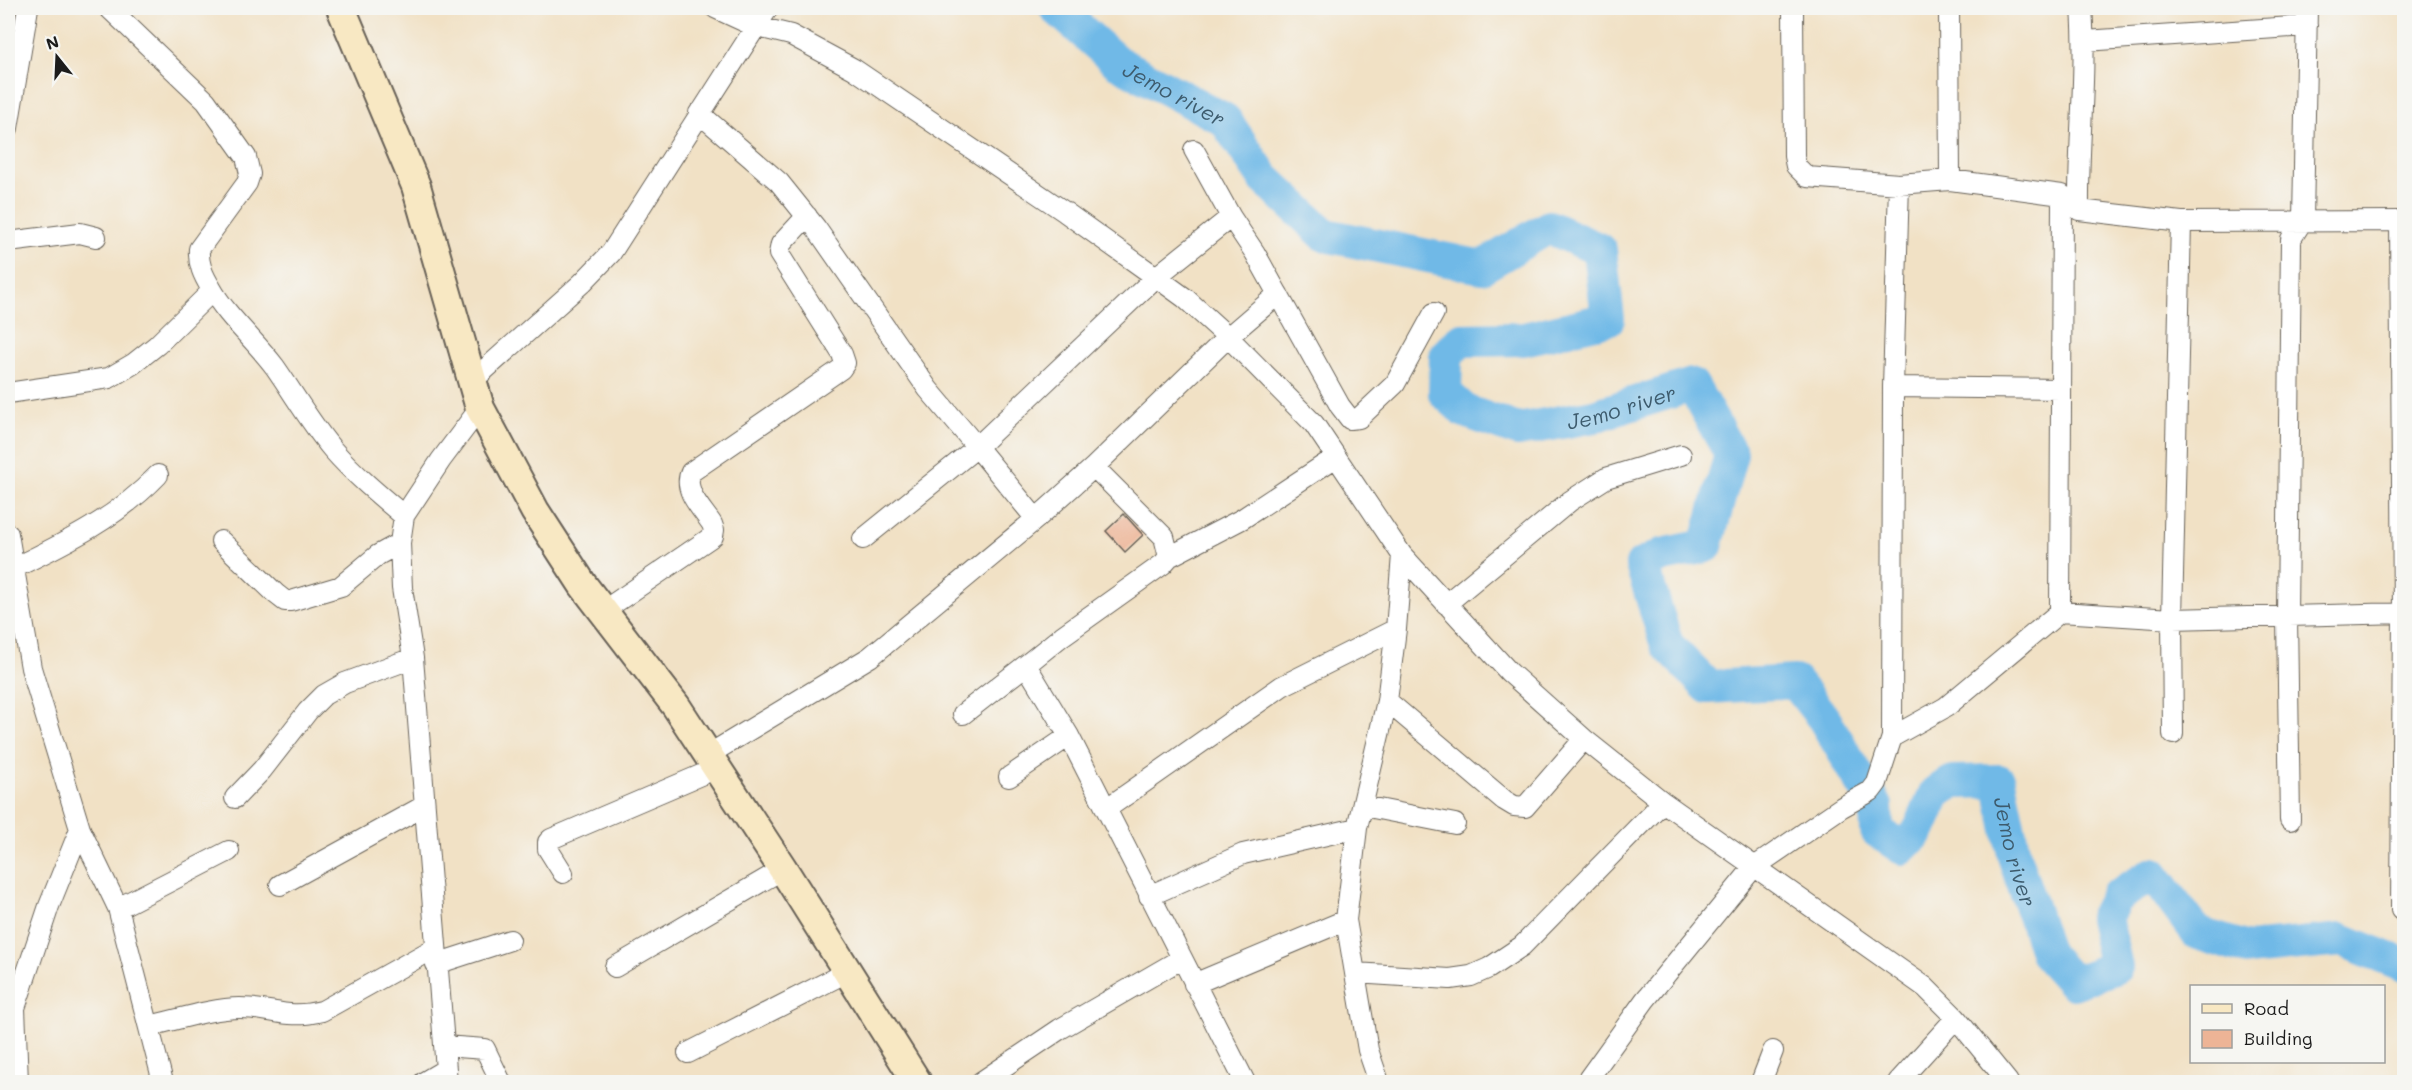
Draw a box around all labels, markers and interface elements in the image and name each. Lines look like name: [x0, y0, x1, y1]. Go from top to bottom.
north arrow: [27, 27, 87, 87]
text: N: [43, 30, 61, 54]
water label: Jemo river: [1119, 55, 1231, 131]
water label: Jemo river: [1565, 378, 1679, 434]
water label: Jemo river: [1989, 794, 2043, 910]
legend: [2190, 985, 2385, 1063]
text: Road: [2244, 996, 2289, 1020]
text: Building: [2244, 1026, 2312, 1050]

